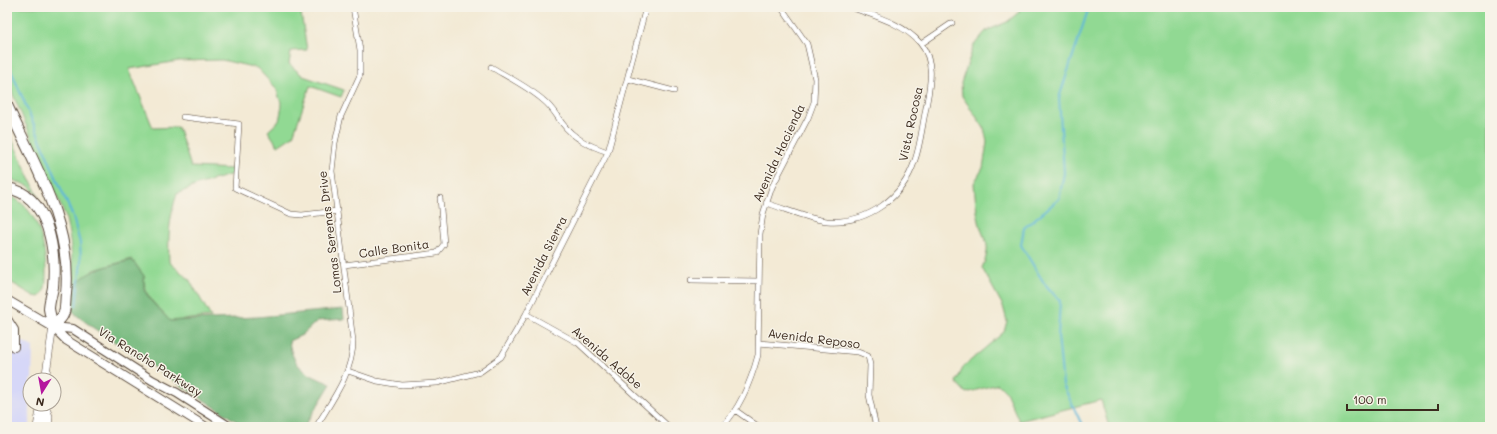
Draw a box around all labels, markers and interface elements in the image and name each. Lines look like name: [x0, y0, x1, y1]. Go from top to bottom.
street label: Vista Rocosa: [894, 85, 926, 163]
street label: Avenida Hacienda: [748, 101, 808, 204]
street label: Lomas Serenas Drive: [314, 170, 344, 294]
street label: Avenida Sierra: [516, 213, 570, 298]
street label: Calle Bonita: [358, 235, 430, 261]
street label: Avenida Adobe: [569, 322, 646, 392]
street label: Via Rancho Parkway: [96, 323, 205, 400]
street label: Avenida Reposo: [767, 324, 861, 352]
north arrow: [22, 372, 62, 412]
scale bar: [1347, 386, 1438, 412]
text: 100 m: [1353, 391, 1387, 407]
text: N: [34, 394, 46, 410]

